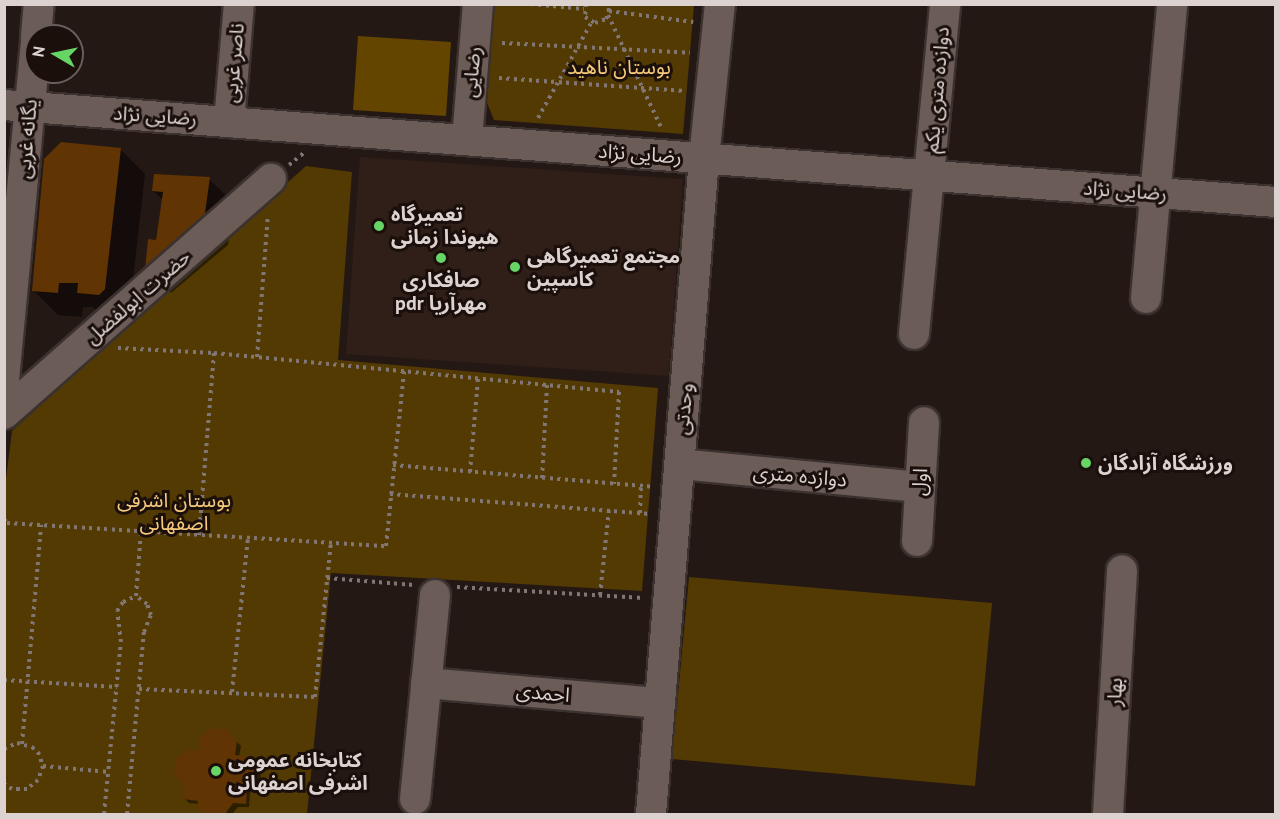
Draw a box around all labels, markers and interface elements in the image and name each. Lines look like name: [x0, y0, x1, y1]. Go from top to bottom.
street label: ناصر غربی: [219, 22, 249, 104]
north arrow: [24, 24, 84, 84]
street label: دوازده متری یکم: [920, 26, 954, 154]
text: N: [27, 45, 49, 58]
street label: رضایی: [458, 45, 486, 99]
park label: بوستان ناهید: [567, 55, 671, 79]
street label: یگانه غربی: [12, 98, 42, 180]
street label: رضایی نژاد: [112, 101, 198, 131]
street label: رضایی نژاد: [597, 139, 683, 169]
street label: رضایی نژاد: [1082, 176, 1168, 206]
place label: تعمیرگاه هیوندا زمانی: [391, 202, 498, 249]
marker: تعمیرگاه هیوندا زمانی: [372, 219, 386, 233]
place label: مجتمع تعمیرگاهی کاسپین: [527, 244, 680, 291]
street label: حضرت ابولفضل: [80, 245, 196, 349]
marker: صافکاری pdr مهرآریا: [434, 251, 448, 265]
marker: مجتمع تعمیرگاهی کاسپین: [508, 260, 522, 274]
place label: صافکاری pdr مهرآریا: [395, 268, 487, 315]
street label: وحدتی: [670, 382, 698, 436]
place label: ورزشگاه آزادگان: [1098, 451, 1233, 475]
marker: ورزشگاه آزادگان: [1079, 456, 1093, 470]
street label: دوازده متری: [752, 460, 848, 492]
street label: اول: [907, 468, 933, 496]
park label: بوستان اشرفی اصفهانی: [117, 489, 231, 536]
street label: بهار: [1102, 677, 1128, 707]
street label: احمدی: [515, 679, 571, 707]
place label: کتابخانه عمومی اشرفی اصفهانی: [228, 748, 368, 795]
marker: کتابخانه عمومی اشرفی اصفهانی: [209, 764, 223, 778]

